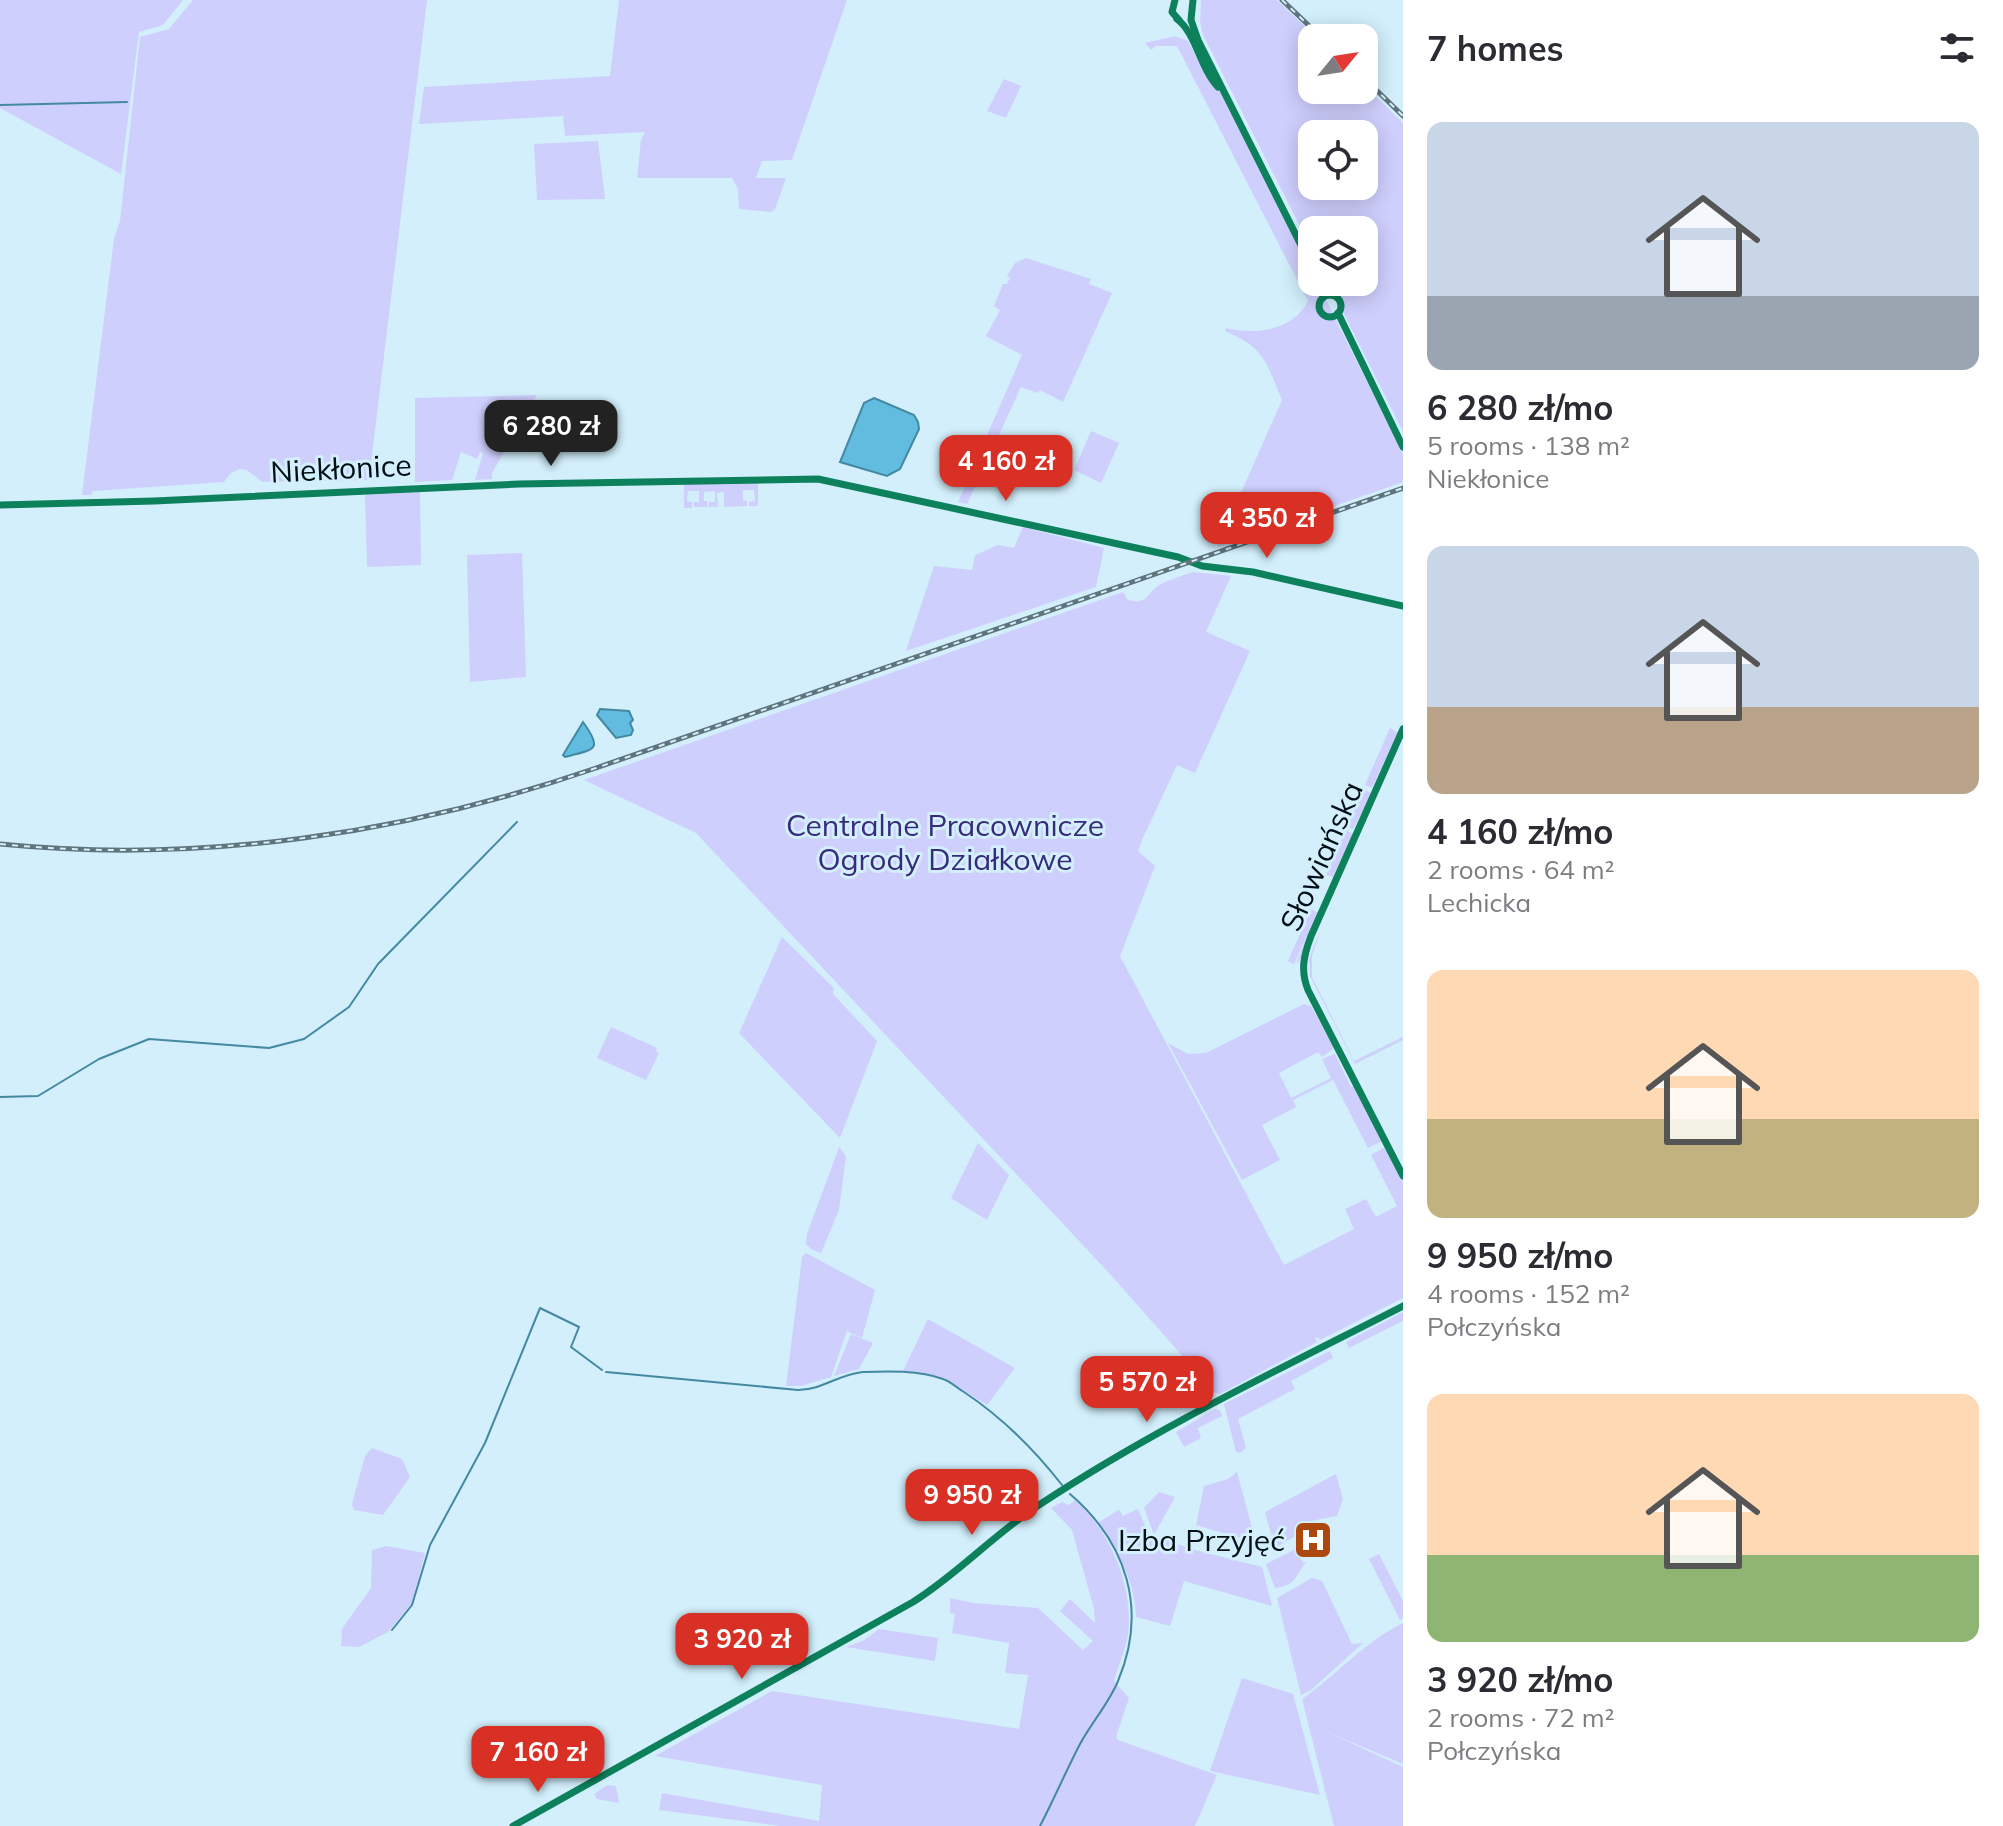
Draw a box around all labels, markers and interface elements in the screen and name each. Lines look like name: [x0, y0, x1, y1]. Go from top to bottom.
north arrow: [1298, 24, 1378, 104]
map controls: [1298, 24, 1378, 296]
icon: filters: [1935, 26, 1979, 70]
text: 7 homes: [1427, 27, 1564, 70]
button: locate: [1298, 120, 1378, 200]
icon: home: [1631, 174, 1775, 318]
button: layers: [1298, 216, 1378, 296]
text: 6 280 zł/mo: [1427, 386, 1613, 429]
pin: 6 280 zł: [468, 400, 634, 468]
text: 6 280 zł: [502, 409, 600, 442]
text: 5 rooms · 138 m²: [1427, 429, 1630, 462]
pin: 4 160 zł: [923, 435, 1089, 503]
text: 4 160 zł: [957, 444, 1055, 477]
street label: Niekłonice: [270, 445, 412, 491]
text: Niekłonice: [1427, 462, 1549, 495]
pin: 4 350 zł: [1184, 492, 1350, 560]
text: 4 350 zł: [1218, 501, 1316, 534]
icon: home: [1631, 598, 1775, 742]
street label: Słowiańska: [1271, 775, 1371, 937]
park label: Centralne Pracownicze Ogrody Działkowe: [786, 806, 1104, 878]
text: 4 160 zł/mo: [1427, 810, 1613, 853]
text: 2 rooms · 64 m²: [1427, 853, 1614, 886]
text: Lechicka: [1427, 886, 1531, 919]
icon: home: [1631, 1022, 1775, 1166]
text: 9 950 zł/mo: [1427, 1234, 1613, 1277]
text: 4 rooms · 152 m²: [1427, 1277, 1630, 1310]
text: Połczyńska: [1427, 1310, 1561, 1343]
pin: 5 570 zł: [1064, 1356, 1230, 1424]
text: 5 570 zł: [1098, 1365, 1196, 1398]
icon: home: [1631, 1446, 1775, 1590]
pin: 9 950 zł: [889, 1469, 1055, 1537]
text: 9 950 zł: [923, 1478, 1021, 1511]
hospital icon: Izba Przyjęć: [1292, 1519, 1334, 1561]
place label: Izba Przyjęć: [1118, 1521, 1285, 1559]
pin: 3 920 zł: [659, 1613, 825, 1681]
text: 3 920 zł: [693, 1622, 791, 1655]
text: 3 920 zł/mo: [1427, 1658, 1613, 1701]
text: 2 rooms · 72 m²: [1427, 1701, 1614, 1734]
pin: 7 160 zł: [455, 1726, 621, 1794]
text: Połczyńska: [1427, 1734, 1561, 1767]
text: 7 160 zł: [489, 1735, 587, 1768]

